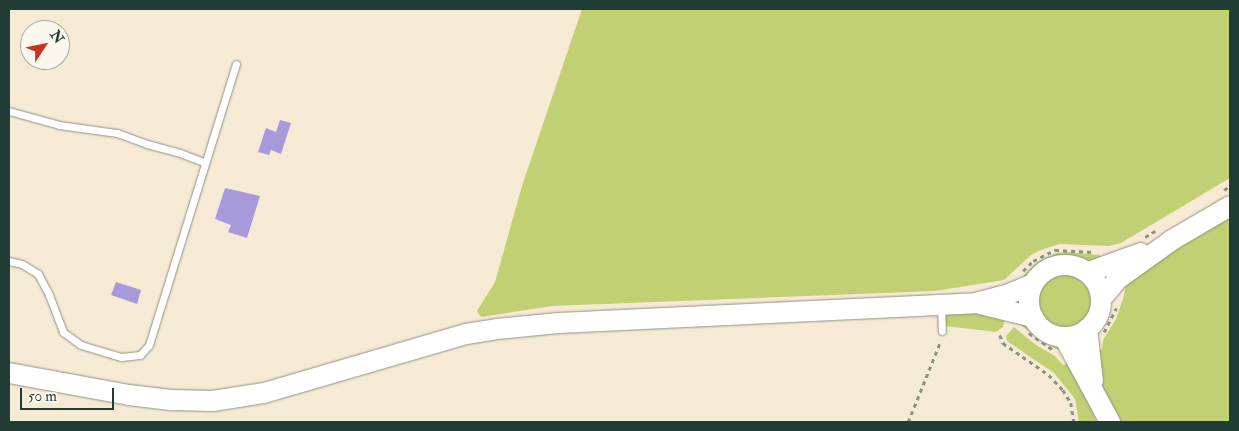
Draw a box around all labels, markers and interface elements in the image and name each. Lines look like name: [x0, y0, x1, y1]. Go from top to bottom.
north arrow: [20, 20, 70, 70]
text: N: [46, 27, 68, 47]
scale bar: [22, 378, 116, 410]
text: 50 m: [28, 387, 57, 406]

